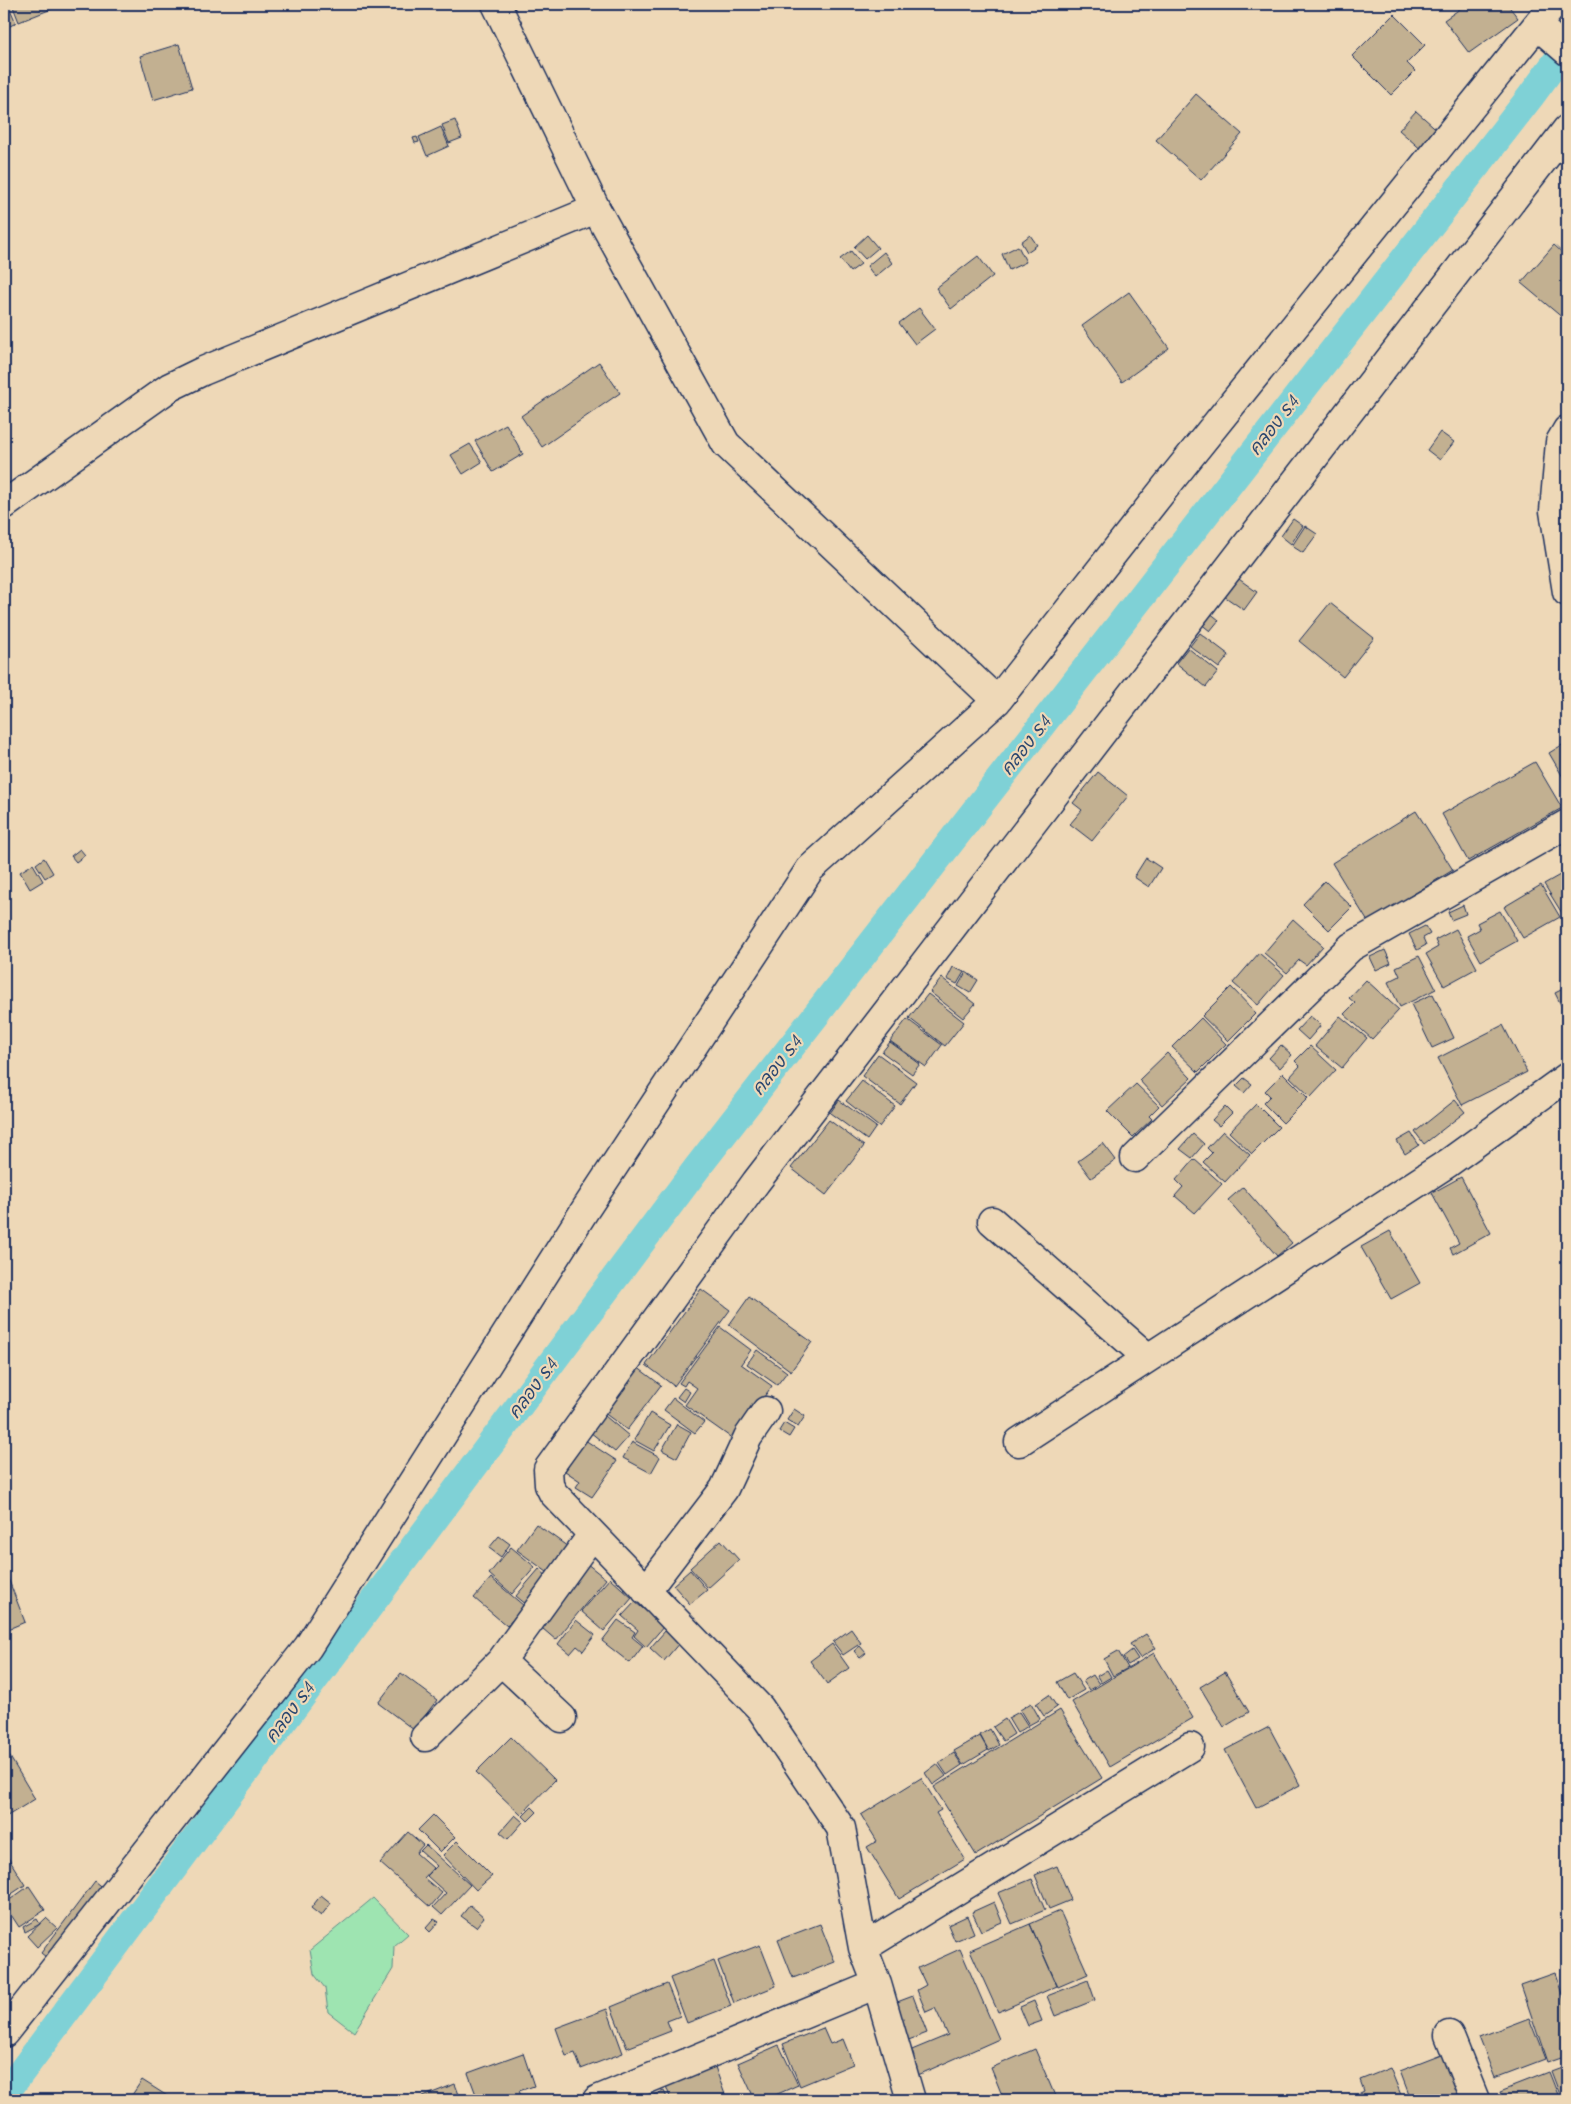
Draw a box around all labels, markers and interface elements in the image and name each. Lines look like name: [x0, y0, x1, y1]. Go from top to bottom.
water label: คลอง ร.4: [1245, 391, 1304, 459]
water label: คลอง ร.4: [997, 711, 1056, 779]
water label: คลอง ร.4: [748, 1031, 807, 1099]
water label: คลอง ร.4: [504, 1354, 563, 1423]
water label: คลอง ร.4: [261, 1678, 320, 1747]

